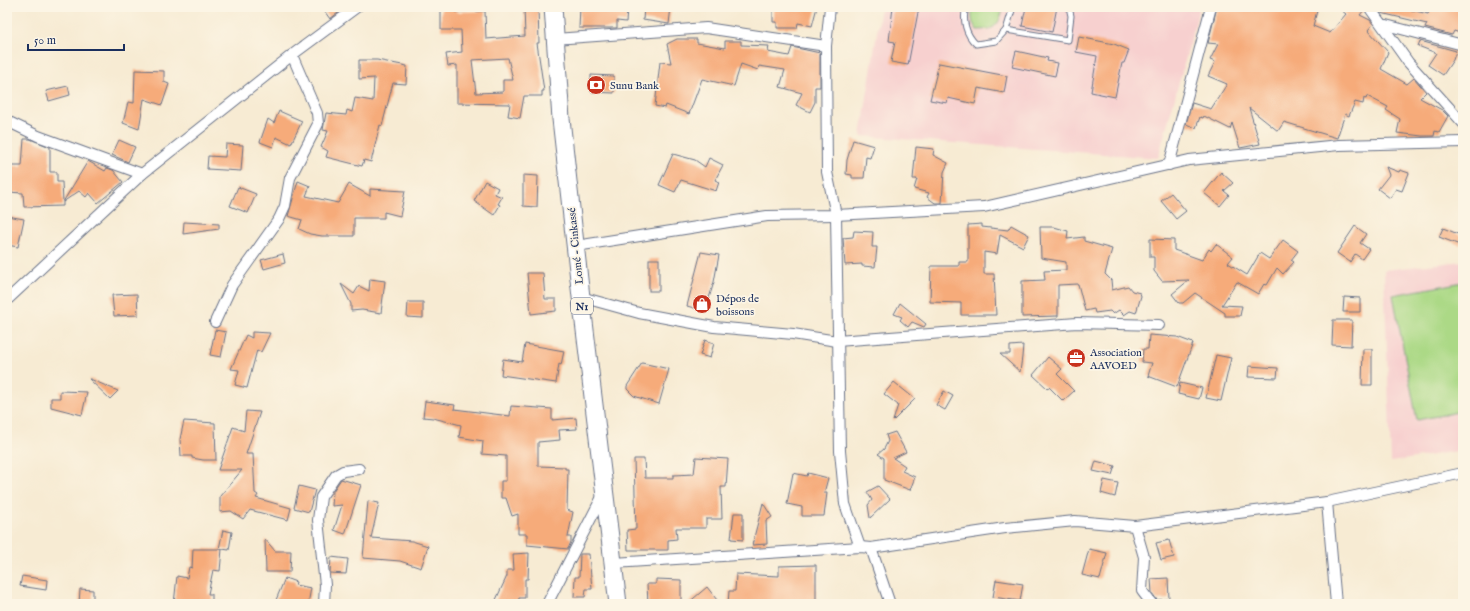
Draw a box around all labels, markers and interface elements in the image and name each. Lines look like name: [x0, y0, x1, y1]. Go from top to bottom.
scale bar: [28, 26, 124, 52]
text: 50 m: [34, 33, 56, 48]
bank icon: Sunu Bank: [585, 74, 607, 96]
place label: Sunu Bank: [610, 79, 659, 93]
street label: Lomé - Cinkassé: [565, 207, 587, 285]
place label: Dépos de boissons: [716, 292, 759, 319]
shop icon: Dépos de boissons: [691, 293, 713, 315]
road number: N1: [571, 298, 593, 314]
place label: Association AAVOED: [1089, 346, 1142, 373]
office icon: Association AAVOED: [1065, 347, 1087, 369]

